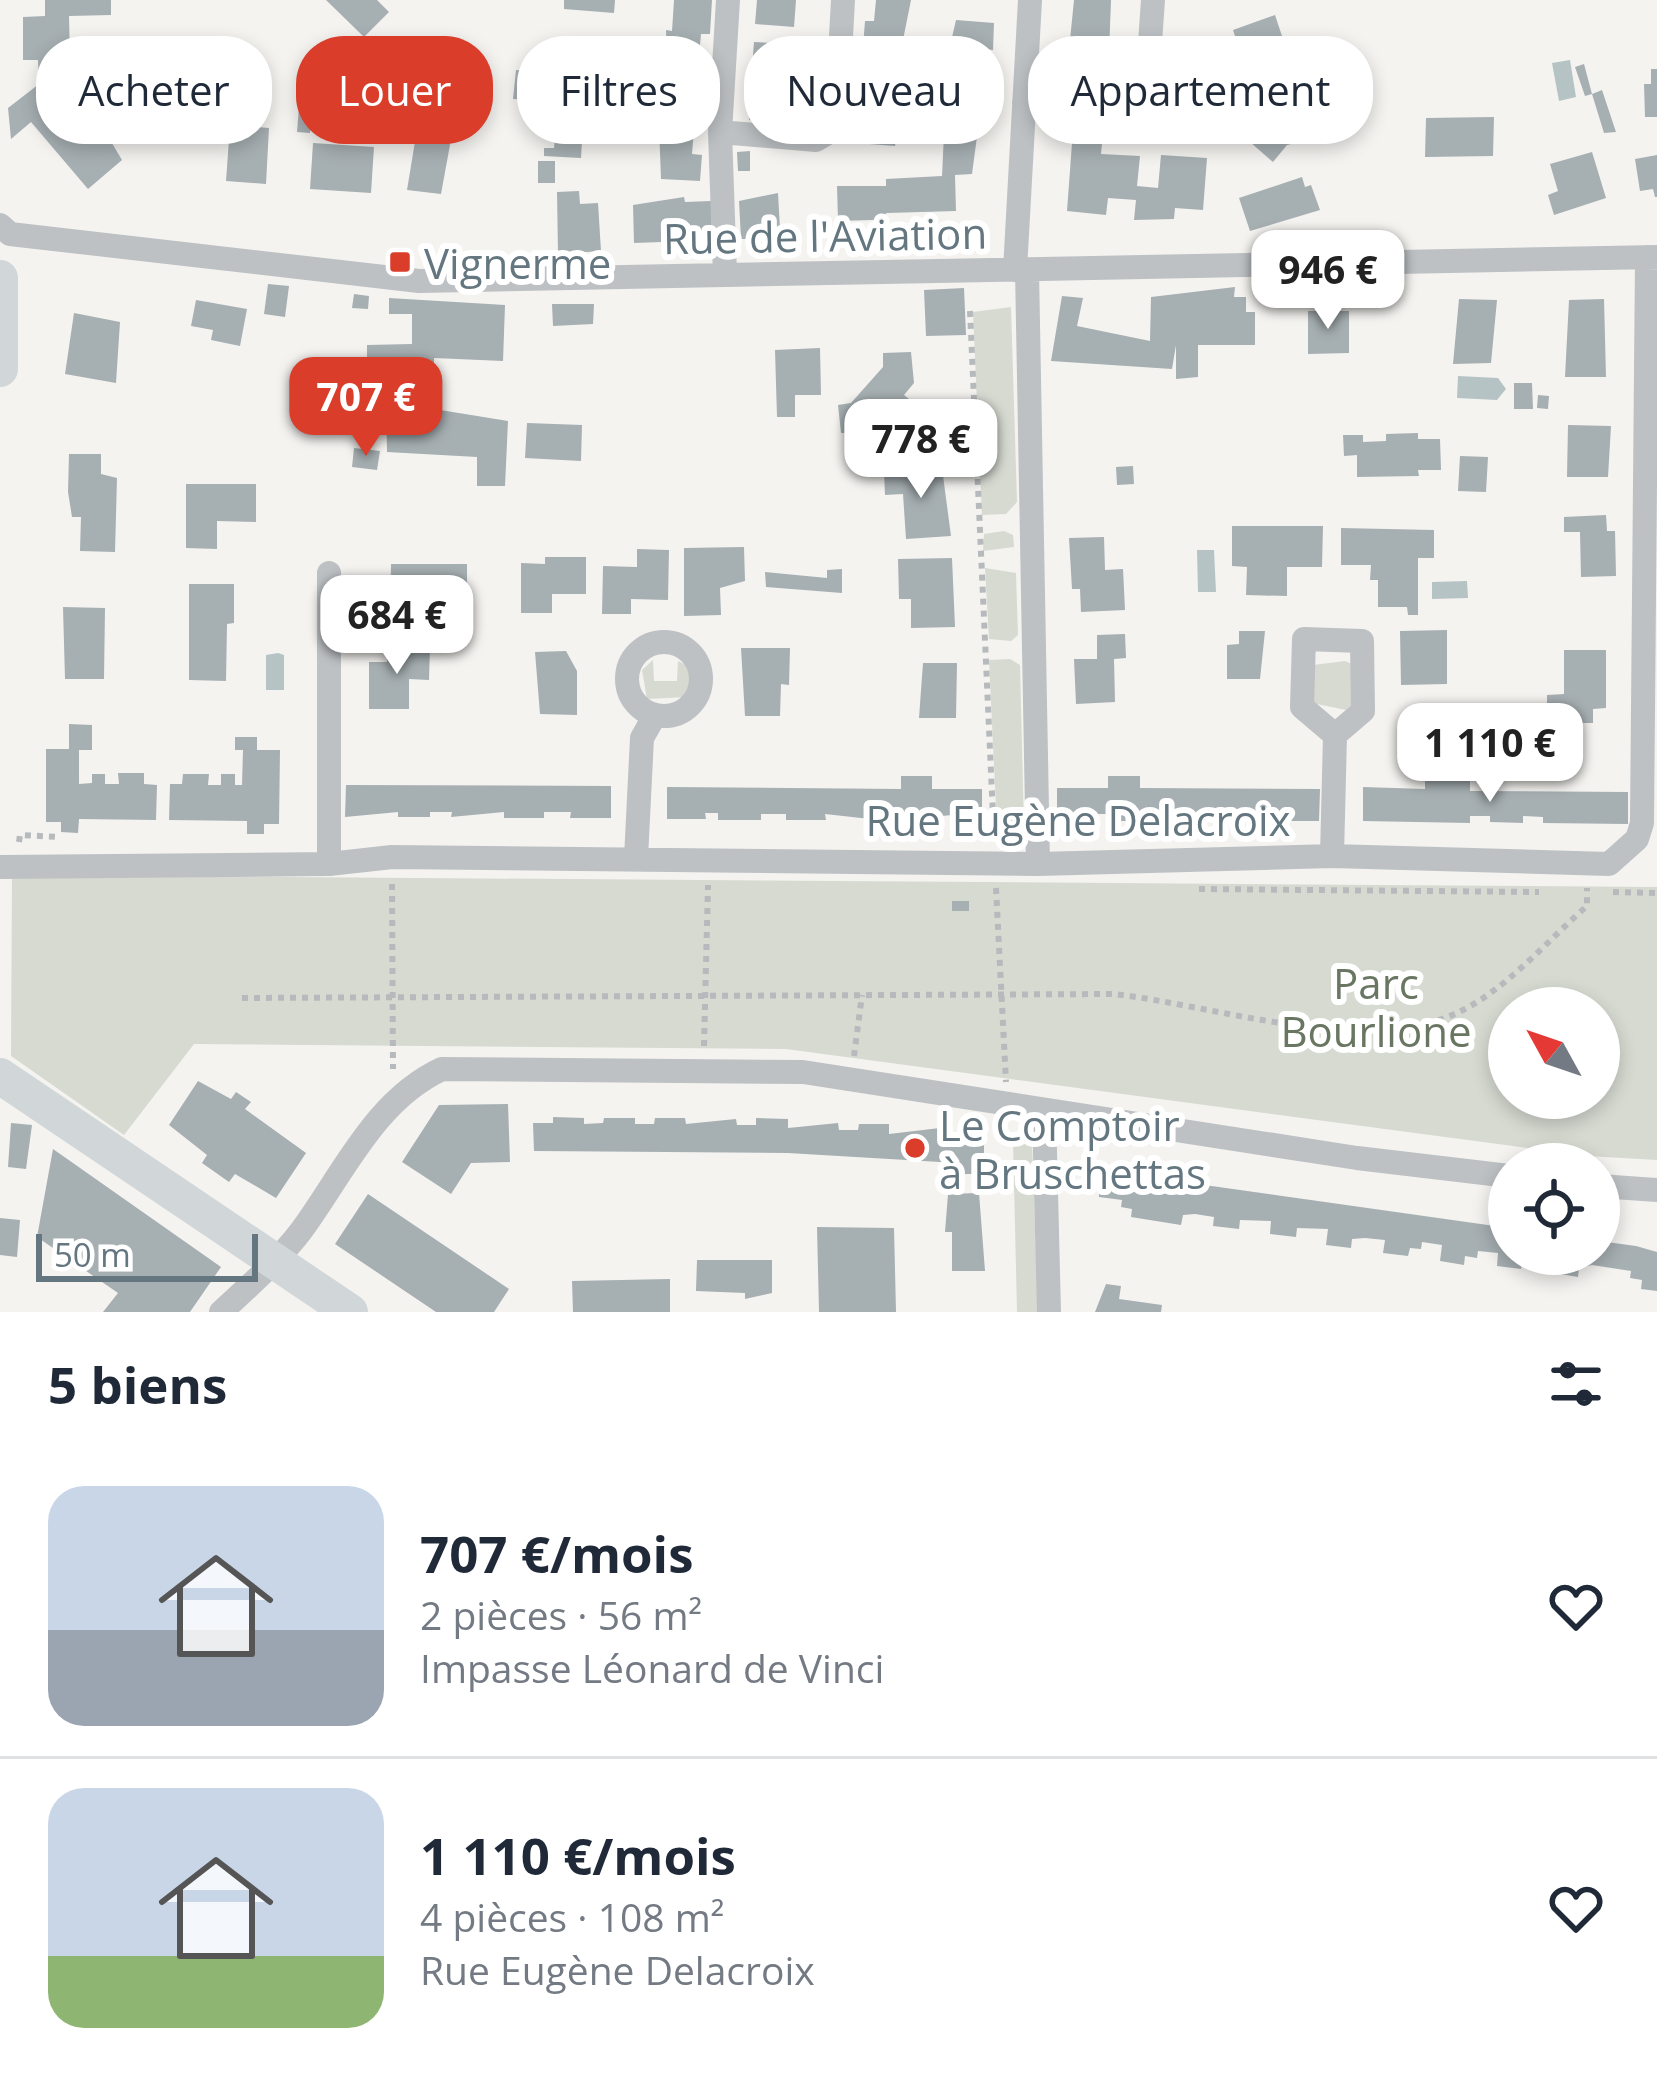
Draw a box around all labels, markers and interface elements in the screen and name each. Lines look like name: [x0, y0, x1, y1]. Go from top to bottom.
chip: Acheter: [36, 36, 272, 144]
chip: Louer: [296, 36, 493, 144]
chip: Filtres: [517, 36, 720, 144]
chip: Nouveau: [744, 36, 1004, 144]
chip: Appartement: [1028, 36, 1373, 144]
street label: Rue de l'Aviation: [662, 204, 988, 266]
pin: 946 €: [1244, 230, 1412, 332]
place label: Vignerme: [424, 234, 611, 291]
text: 946 €: [1278, 242, 1378, 295]
marker: Vignerme: [387, 249, 413, 275]
pin: 707 €: [282, 357, 450, 459]
text: 707 €: [316, 369, 416, 422]
pin: 778 €: [837, 399, 1005, 501]
text: 778 €: [871, 411, 971, 464]
pin: 684 €: [313, 575, 481, 677]
text: 684 €: [347, 587, 447, 640]
pin: 1 110 €: [1379, 703, 1601, 805]
text: 1 110 €: [1424, 715, 1556, 768]
street label: Rue Eugène Delacroix: [865, 791, 1291, 848]
park label: Parc Bourlione: [1280, 954, 1472, 1059]
north arrow: [1488, 987, 1620, 1119]
map controls: [1488, 987, 1620, 1275]
place label: Le Comptoir à Bruschettas: [939, 1096, 1206, 1201]
marker: Le Comptoir à Bruschettas: [902, 1135, 928, 1161]
button: locate: [1488, 1143, 1620, 1275]
scale bar: [36, 1228, 258, 1281]
text: 50 m: [54, 1232, 131, 1277]
text: 5 biens: [48, 1349, 227, 1419]
icon: filters: [1543, 1351, 1609, 1417]
text: 707 €/mois: [420, 1518, 694, 1588]
icon: home: [144, 1534, 288, 1678]
icon: heart: [1543, 1573, 1609, 1639]
text: 2 pièces · 56 m²: [420, 1588, 702, 1641]
text: Impasse Léonard de Vinci: [420, 1641, 884, 1694]
text: 1 110 €/mois: [420, 1820, 736, 1890]
icon: home: [144, 1836, 288, 1980]
icon: heart: [1543, 1875, 1609, 1941]
text: 4 pièces · 108 m²: [420, 1890, 724, 1943]
text: Rue Eugène Delacroix: [420, 1943, 815, 1996]

